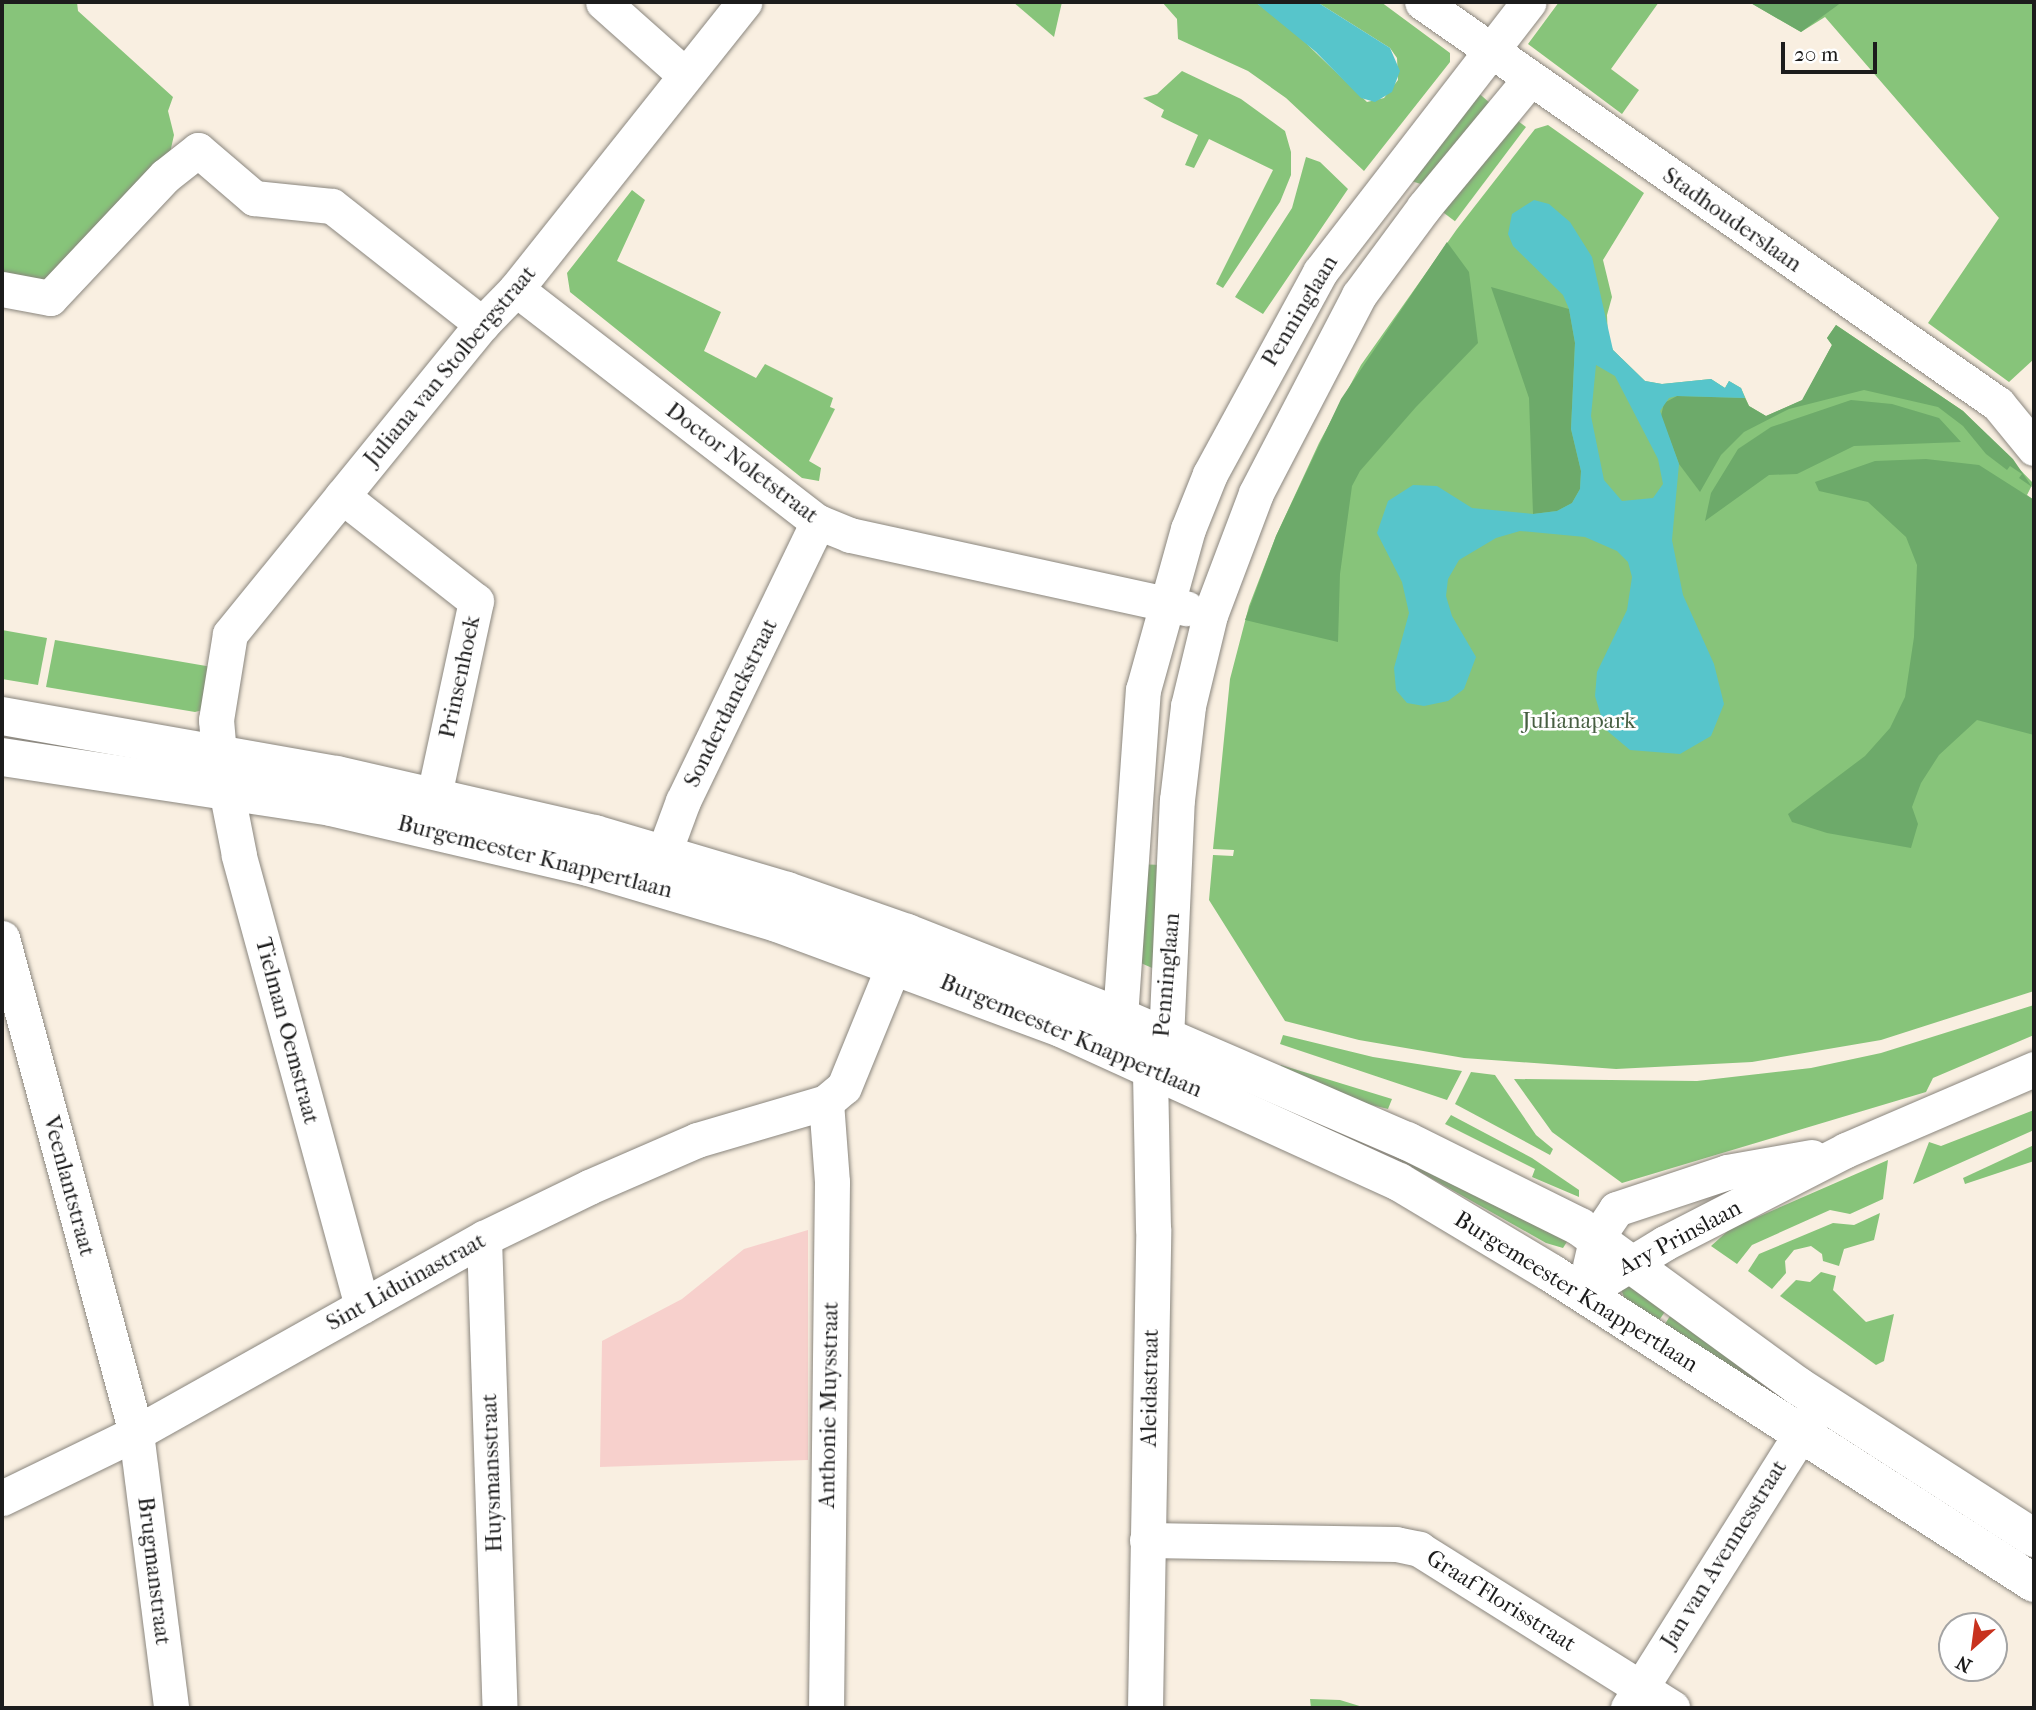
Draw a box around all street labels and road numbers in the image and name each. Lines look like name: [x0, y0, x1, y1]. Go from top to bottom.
street label: Stadhouderslaan: [1657, 162, 1807, 278]
street label: Penninglaan: [1256, 250, 1344, 372]
street label: Juliana van Stolbergstraat: [358, 260, 542, 472]
street label: Doctor Noletstraat: [660, 397, 824, 529]
street label: Prinsenhoek: [434, 613, 486, 741]
street label: Sonderdanckstraat: [678, 614, 784, 792]
street label: Burgemeester Knappertlaan: [395, 809, 675, 905]
street label: Penninglaan: [1148, 912, 1186, 1038]
street label: Tielman Oemstraat: [249, 935, 325, 1127]
street label: Burgemeester Knappertlaan: [936, 968, 1206, 1104]
street label: Veenlantstraat: [37, 1113, 101, 1259]
street label: Ary Prinslaan: [1614, 1194, 1746, 1282]
street label: Burgemeester Knappertlaan: [1449, 1206, 1703, 1378]
street label: Sint Liduinastraat: [322, 1227, 490, 1337]
street label: Anthonie Muysstraat: [813, 1301, 845, 1509]
street label: Aleidastraat: [1135, 1329, 1165, 1447]
street label: Huysmansstraat: [475, 1393, 509, 1553]
street label: Jan van Avennesstraat: [1655, 1455, 1793, 1653]
street label: Brugmanstraat: [131, 1495, 177, 1647]
street label: Graaf Florisstraat: [1421, 1544, 1581, 1658]

